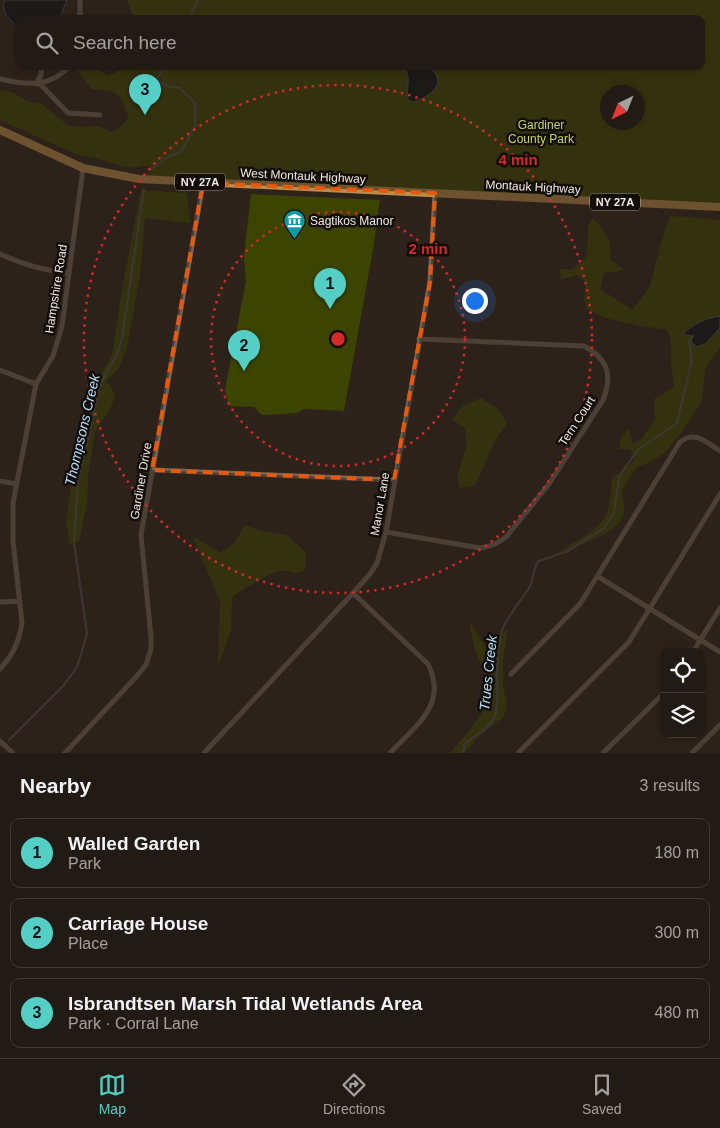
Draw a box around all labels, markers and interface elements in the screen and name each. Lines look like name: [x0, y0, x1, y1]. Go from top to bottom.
search box: [15, 15, 705, 70]
icon: search: [33, 29, 61, 57]
text: Search here: [73, 32, 177, 53]
pin: 3: [129, 74, 161, 115]
north arrow: [600, 85, 645, 130]
park label: Gardiner County Park: [508, 118, 575, 146]
text: 4 min: [498, 151, 538, 168]
street label: West Montauk Highway: [240, 166, 366, 186]
road number: NY 27A: [175, 173, 225, 190]
street label: Montauk Highway: [485, 178, 581, 196]
road number: NY 27A: [590, 193, 640, 210]
museum icon: Sagtikos Manor: [282, 209, 306, 240]
place label: Sagtikos Manor: [310, 214, 393, 228]
text: 2 min: [408, 240, 448, 257]
street label: Hampshire Road: [42, 243, 70, 335]
pin: 1: [314, 268, 346, 309]
your location: [462, 288, 488, 314]
pin: 2: [228, 330, 260, 371]
centre of rings: [329, 330, 347, 348]
water label: Thompsons Creek: [61, 372, 103, 488]
street label: Tern Court: [556, 393, 598, 448]
street label: Gardiner Drive: [127, 441, 155, 521]
street label: Manor Lane: [368, 471, 393, 537]
water label: Trues Creek: [476, 633, 500, 712]
map controls: [660, 648, 705, 738]
button: locate: [660, 648, 705, 693]
button: layers: [660, 693, 705, 738]
text: Nearby: [20, 774, 91, 797]
text: 3 results: [640, 777, 700, 794]
text: Walled Garden: [68, 833, 200, 854]
text: 1: [33, 844, 41, 861]
text: 180 m: [655, 844, 699, 861]
text: Park: [68, 855, 101, 872]
text: Carriage House: [68, 913, 208, 934]
text: 2: [33, 924, 41, 941]
text: 300 m: [655, 924, 699, 941]
text: Place: [68, 935, 108, 952]
text: Isbrandtsen Marsh Tidal Wetlands Area: [68, 993, 422, 1014]
text: 3: [33, 1004, 41, 1021]
text: 480 m: [655, 1004, 699, 1021]
text: Park · Corral Lane: [68, 1015, 199, 1032]
tab: Map: [98, 1071, 126, 1117]
tab: Directions: [323, 1071, 385, 1117]
tab: Saved: [582, 1071, 622, 1117]

